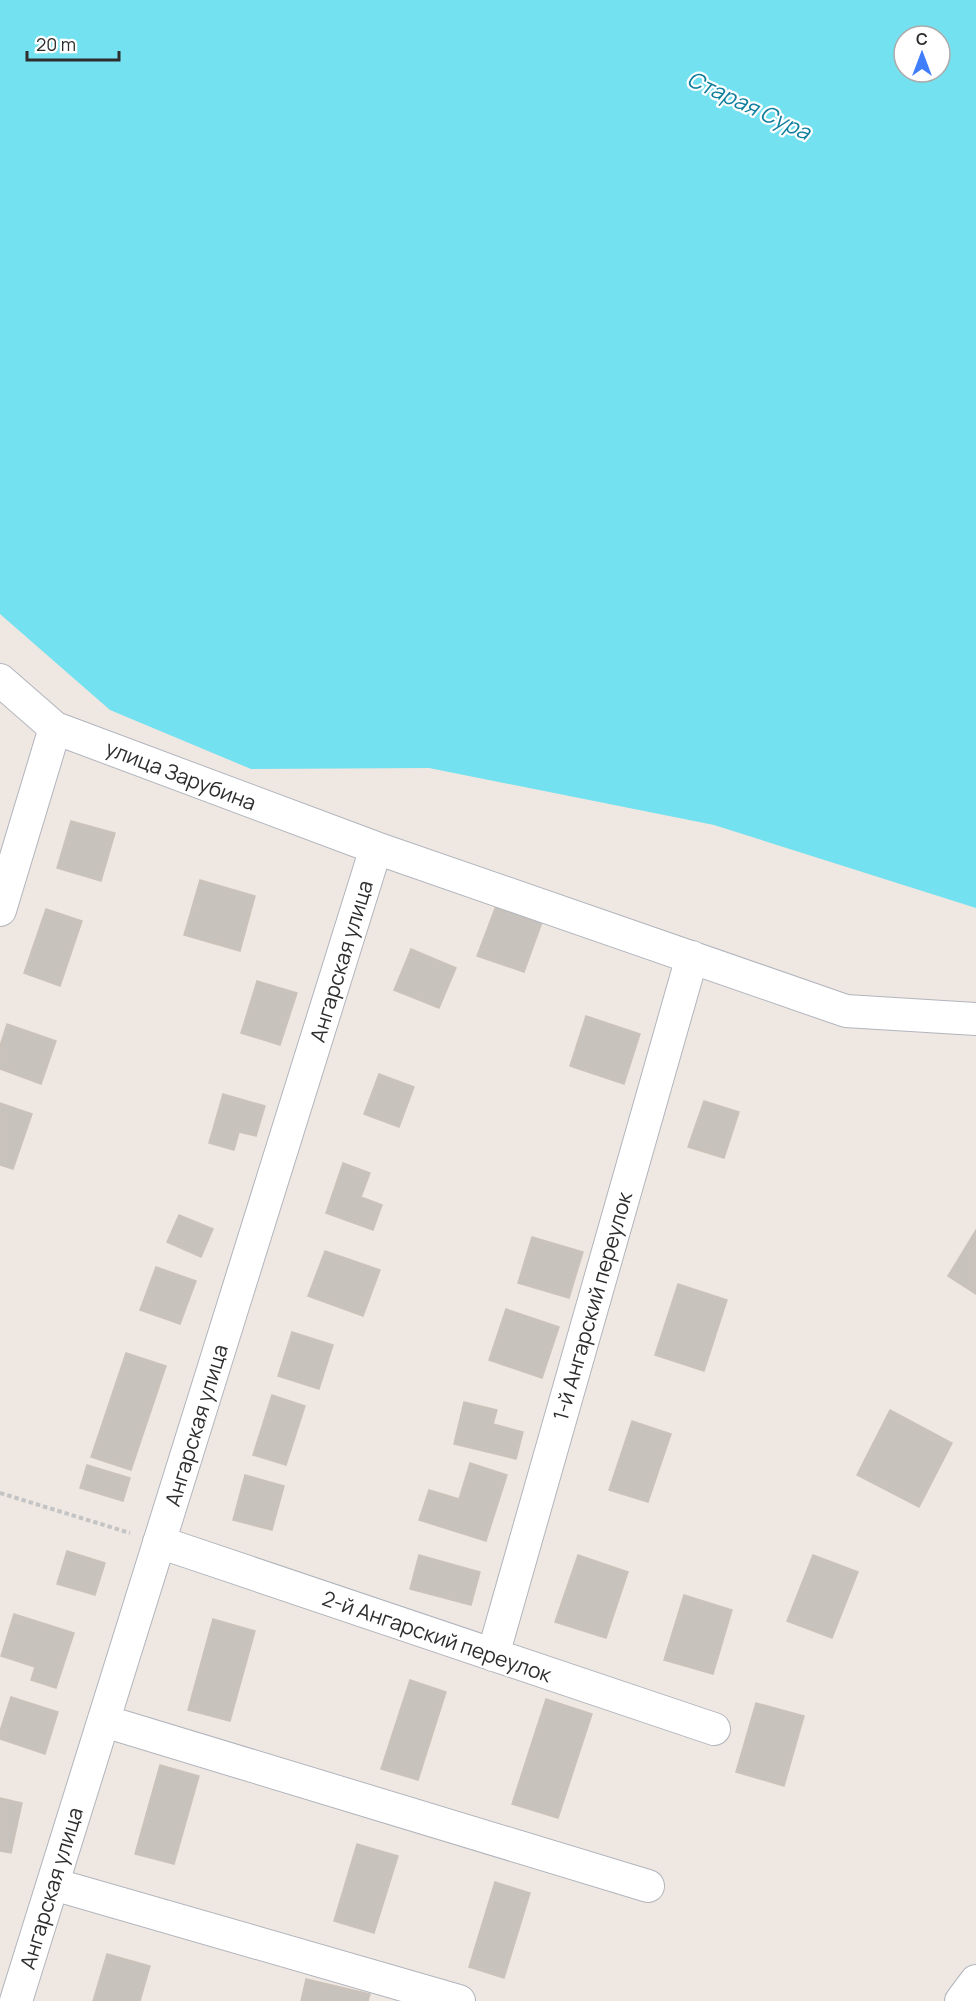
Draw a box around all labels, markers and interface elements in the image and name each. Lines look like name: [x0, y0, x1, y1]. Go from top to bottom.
scale bar: [27, 24, 118, 62]
north arrow: [892, 24, 952, 84]
text: С: [916, 28, 928, 50]
text: 20 m: [36, 32, 76, 56]
water label: Старая Сура: [682, 63, 817, 147]
street label: улица Зарубина: [102, 733, 260, 817]
street label: Ангарская улица: [303, 877, 379, 1045]
street label: 1-й Ангарский переулок: [546, 1188, 638, 1424]
street label: Ангарская улица: [158, 1341, 234, 1509]
street label: 2-й Ангарский переулок: [319, 1584, 556, 1689]
street label: Ангарская улица: [13, 1804, 89, 1972]

